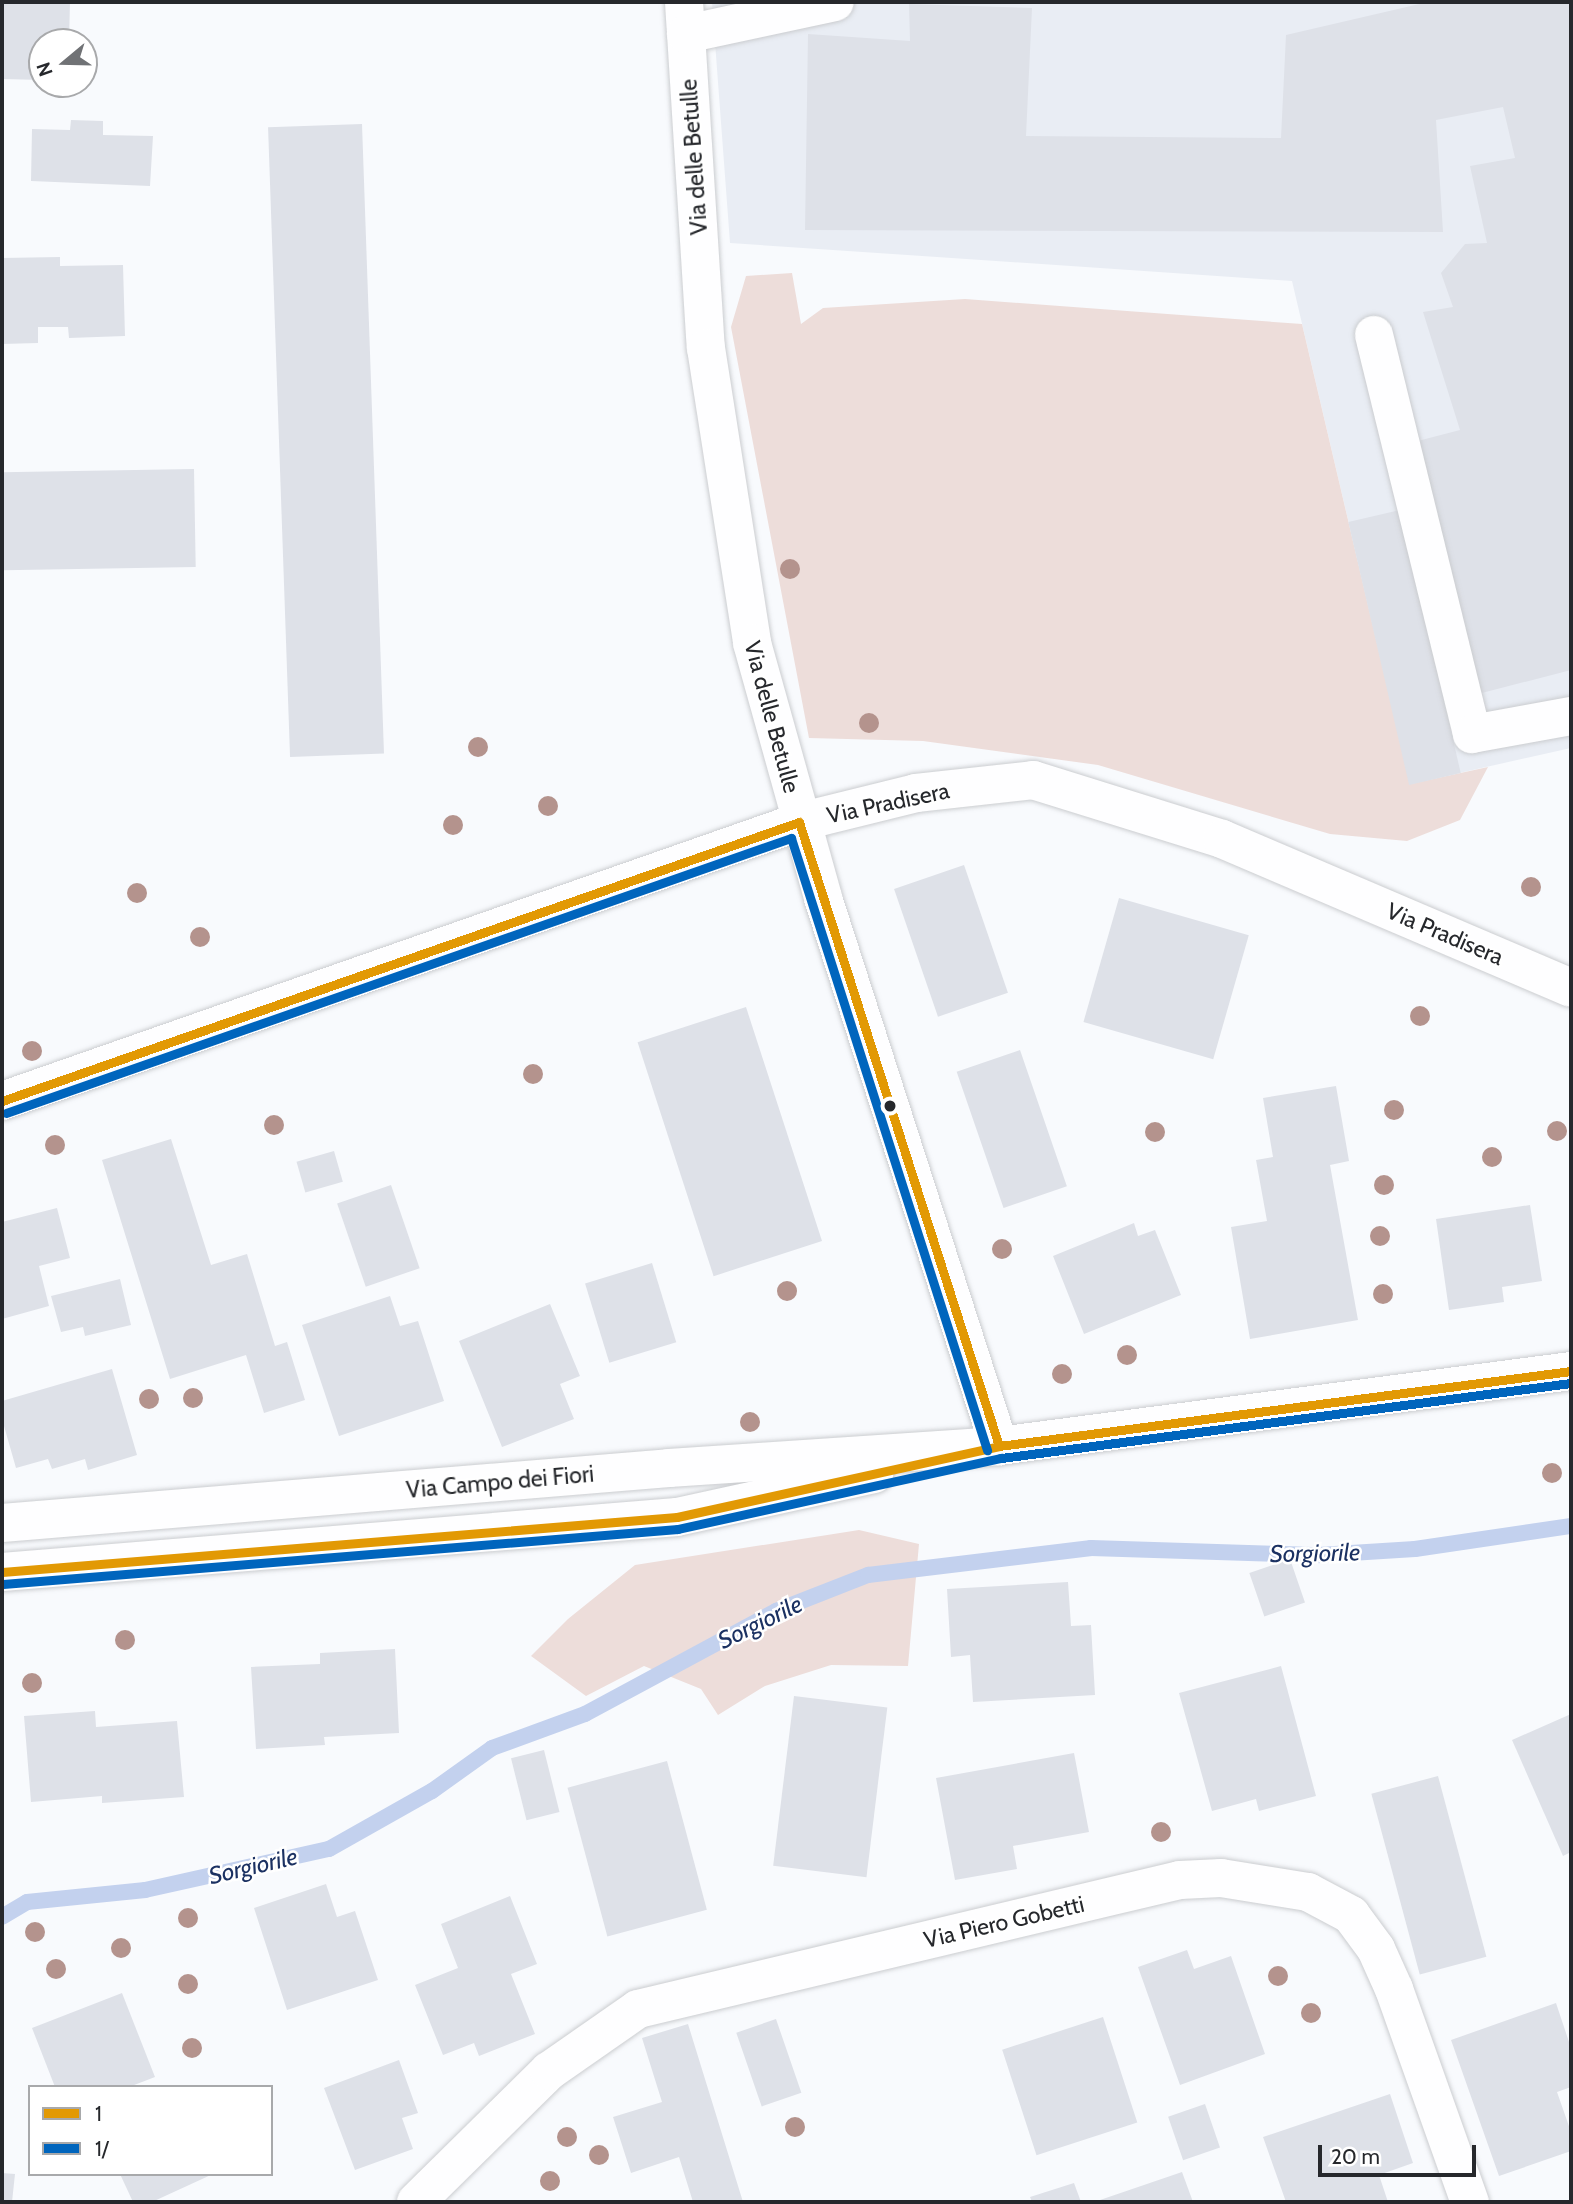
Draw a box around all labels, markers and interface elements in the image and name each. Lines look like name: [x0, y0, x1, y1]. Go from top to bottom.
north arrow: [28, 28, 98, 98]
text: N: [32, 59, 58, 79]
street label: Via delle Betulle: [675, 78, 713, 236]
street label: Via delle Betulle: [738, 638, 806, 796]
street label: Via Pradisera: [824, 777, 952, 829]
street label: Via Pradisera: [1382, 897, 1508, 971]
unlabelled marker: [883, 1099, 897, 1113]
street label: Via Campo dei Fiori: [405, 1460, 595, 1504]
water label: Sorgiorile: [1270, 1538, 1360, 1568]
water label: Sorgiorile: [713, 1589, 807, 1655]
water label: Sorgiorile: [206, 1842, 300, 1890]
street label: Via Piero Gobetti: [921, 1890, 1087, 1954]
legend: [28, 2085, 273, 2176]
text: 1: [95, 2101, 102, 2126]
scale bar: [1321, 2130, 1478, 2174]
text: 1/: [95, 2136, 109, 2161]
text: 20 m: [1331, 2144, 1380, 2169]

